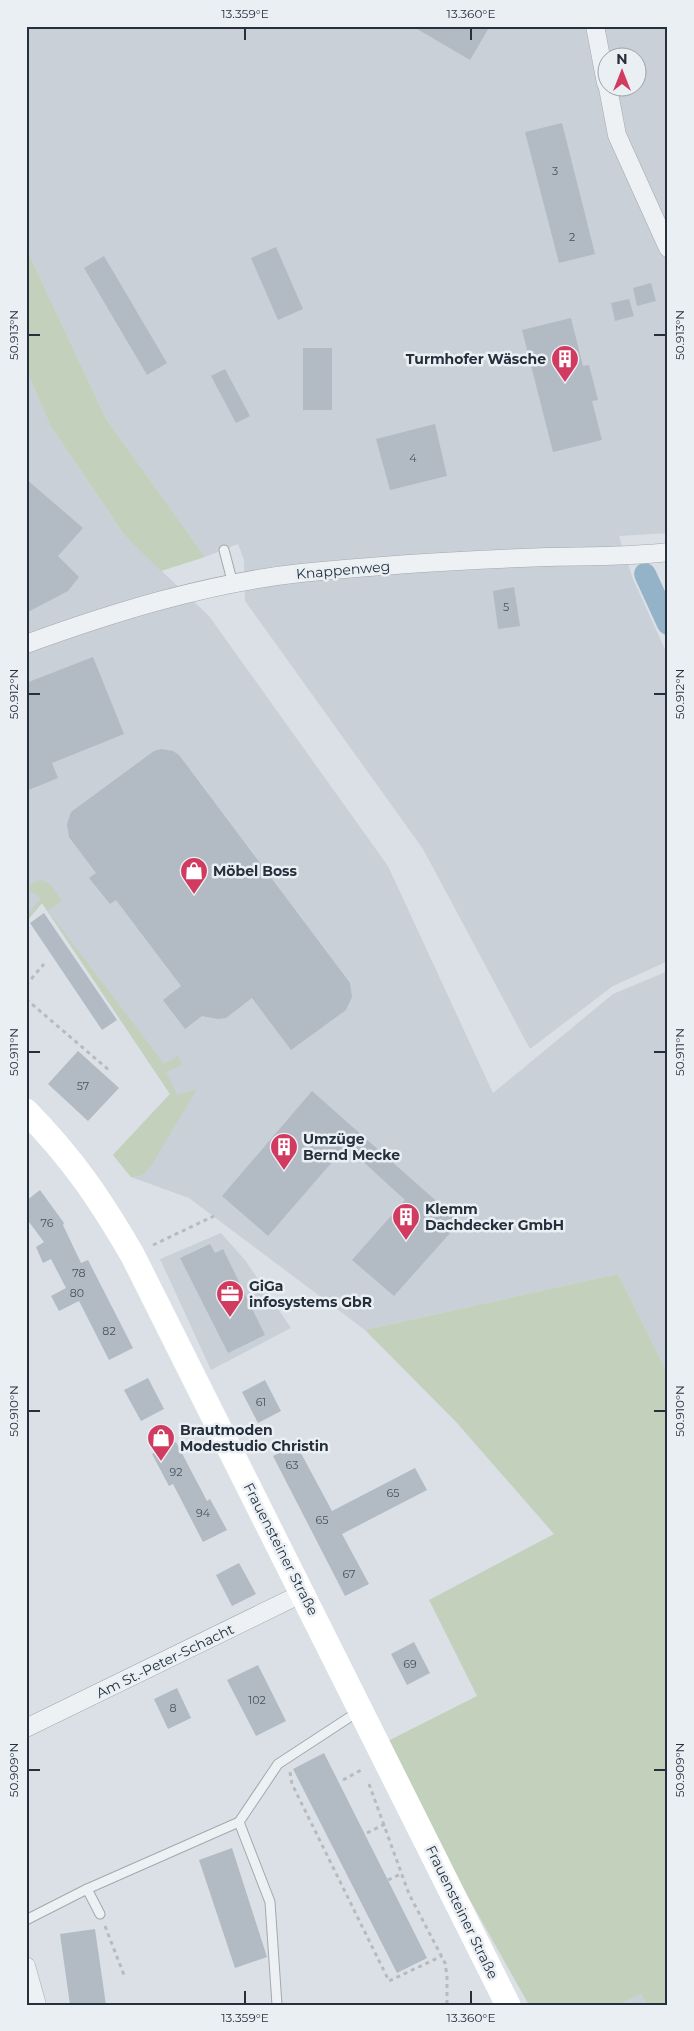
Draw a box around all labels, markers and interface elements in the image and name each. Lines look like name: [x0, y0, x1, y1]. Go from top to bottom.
text: 13.359°E: [221, 6, 269, 21]
text: 13.360°E: [447, 6, 495, 21]
north arrow: [596, 48, 646, 98]
text: N: [616, 50, 628, 68]
house number: 3: [552, 164, 558, 178]
house number: 2: [569, 230, 575, 244]
text: 50.913°N: [6, 310, 21, 360]
text: 50.913°N: [672, 310, 687, 360]
building icon: Turmhofer Wäsche: [550, 344, 580, 383]
place label: Turmhofer Wäsche: [406, 350, 546, 368]
house number: 4: [409, 451, 417, 465]
street label: Knappenweg: [295, 557, 391, 583]
house number: 5: [503, 600, 509, 614]
text: 50.912°N: [6, 669, 21, 719]
text: 50.912°N: [672, 669, 687, 719]
shop icon: Möbel Boss: [179, 856, 209, 895]
place label: Möbel Boss: [213, 862, 298, 880]
text: 50.911°N: [6, 1028, 21, 1076]
text: 50.911°N: [672, 1028, 687, 1076]
house number: 57: [77, 1079, 89, 1093]
place label: Umzüge Bernd Mecke: [303, 1130, 400, 1164]
building icon: Umzüge Bernd Mecke: [269, 1132, 299, 1171]
place label: Klemm Dachdecker GmbH: [425, 1200, 564, 1234]
building icon: Klemm Dachdecker GmbH: [391, 1202, 421, 1241]
house number: 76: [41, 1216, 54, 1230]
house number: 78: [72, 1266, 86, 1280]
place label: GiGa infosystems GbR: [249, 1277, 372, 1311]
office icon: GiGa infosystems GbR: [215, 1279, 245, 1318]
house number: 80: [70, 1286, 84, 1300]
house number: 82: [102, 1324, 116, 1338]
text: 50.910°N: [6, 1385, 21, 1437]
text: 50.910°N: [672, 1385, 687, 1437]
house number: 61: [256, 1395, 266, 1409]
place label: Brautmoden Modestudio Christin: [180, 1421, 329, 1455]
shop icon: Brautmoden Modestudio Christin: [146, 1423, 176, 1462]
house number: 63: [286, 1458, 298, 1472]
house number: 92: [170, 1465, 182, 1479]
street label: Frauensteiner Straße: [240, 1480, 322, 1618]
house number: 65: [387, 1486, 399, 1500]
house number: 94: [196, 1506, 211, 1520]
house number: 65: [316, 1513, 328, 1527]
house number: 67: [342, 1567, 356, 1581]
street label: Am St.-Peter-Schacht: [93, 1620, 237, 1702]
house number: 69: [403, 1657, 417, 1671]
house number: 102: [248, 1693, 266, 1707]
house number: 8: [169, 1701, 177, 1715]
text: 50.909°N: [6, 1743, 21, 1797]
text: 50.909°N: [672, 1743, 687, 1797]
street label: Frauensteiner Straße: [422, 1842, 502, 1982]
text: 13.359°E: [221, 2010, 269, 2025]
text: 13.360°E: [447, 2010, 495, 2025]

